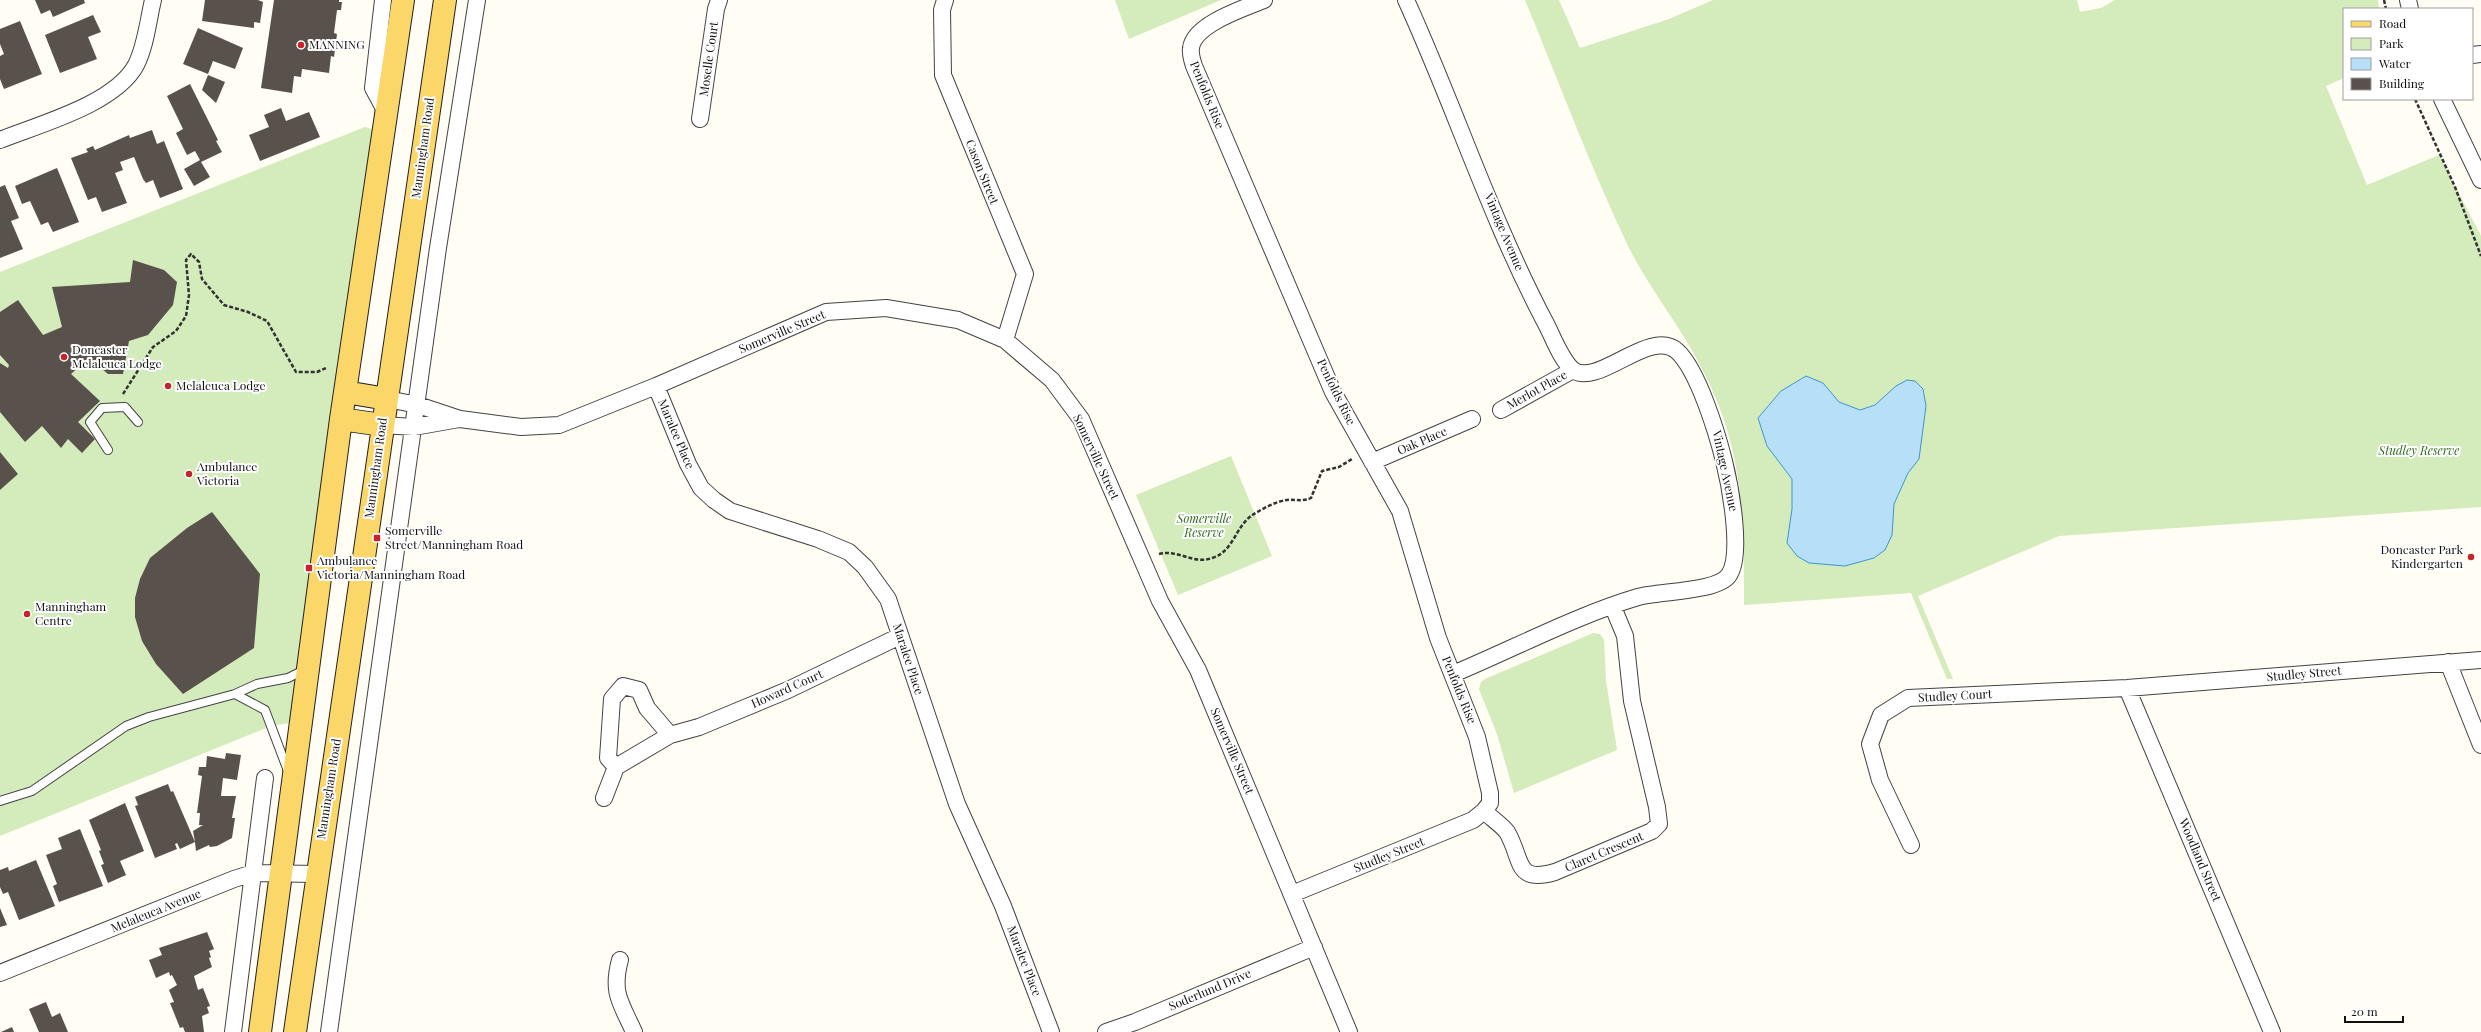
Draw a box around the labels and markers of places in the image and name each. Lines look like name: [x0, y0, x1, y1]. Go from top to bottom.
place label: MANNING: [309, 36, 365, 52]
marker: MANNING: [296, 40, 306, 50]
place label: Doncaster Melaleuca Lodge: [72, 341, 162, 371]
marker: Doncaster Melaleuca Lodge: [59, 352, 69, 362]
place label: Melaleuca Lodge: [176, 377, 266, 393]
marker: Melaleuca Lodge: [163, 381, 173, 391]
place label: Ambulance Victoria: [196, 458, 257, 488]
marker: Ambulance Victoria: [184, 469, 194, 479]
place label: Somerville Street/Manningham Road: [385, 522, 523, 552]
marker: Somerville Street/Manningham Road: [372, 533, 382, 543]
place label: Doncaster Park Kindergarten: [2380, 541, 2463, 571]
place label: Ambulance Victoria/Manningham Road: [316, 552, 465, 582]
marker: Doncaster Park Kindergarten: [2466, 552, 2476, 562]
marker: Ambulance Victoria/Manningham Road: [304, 563, 314, 573]
place label: Manningham Centre: [35, 598, 107, 628]
marker: Manningham Centre: [22, 609, 32, 619]

